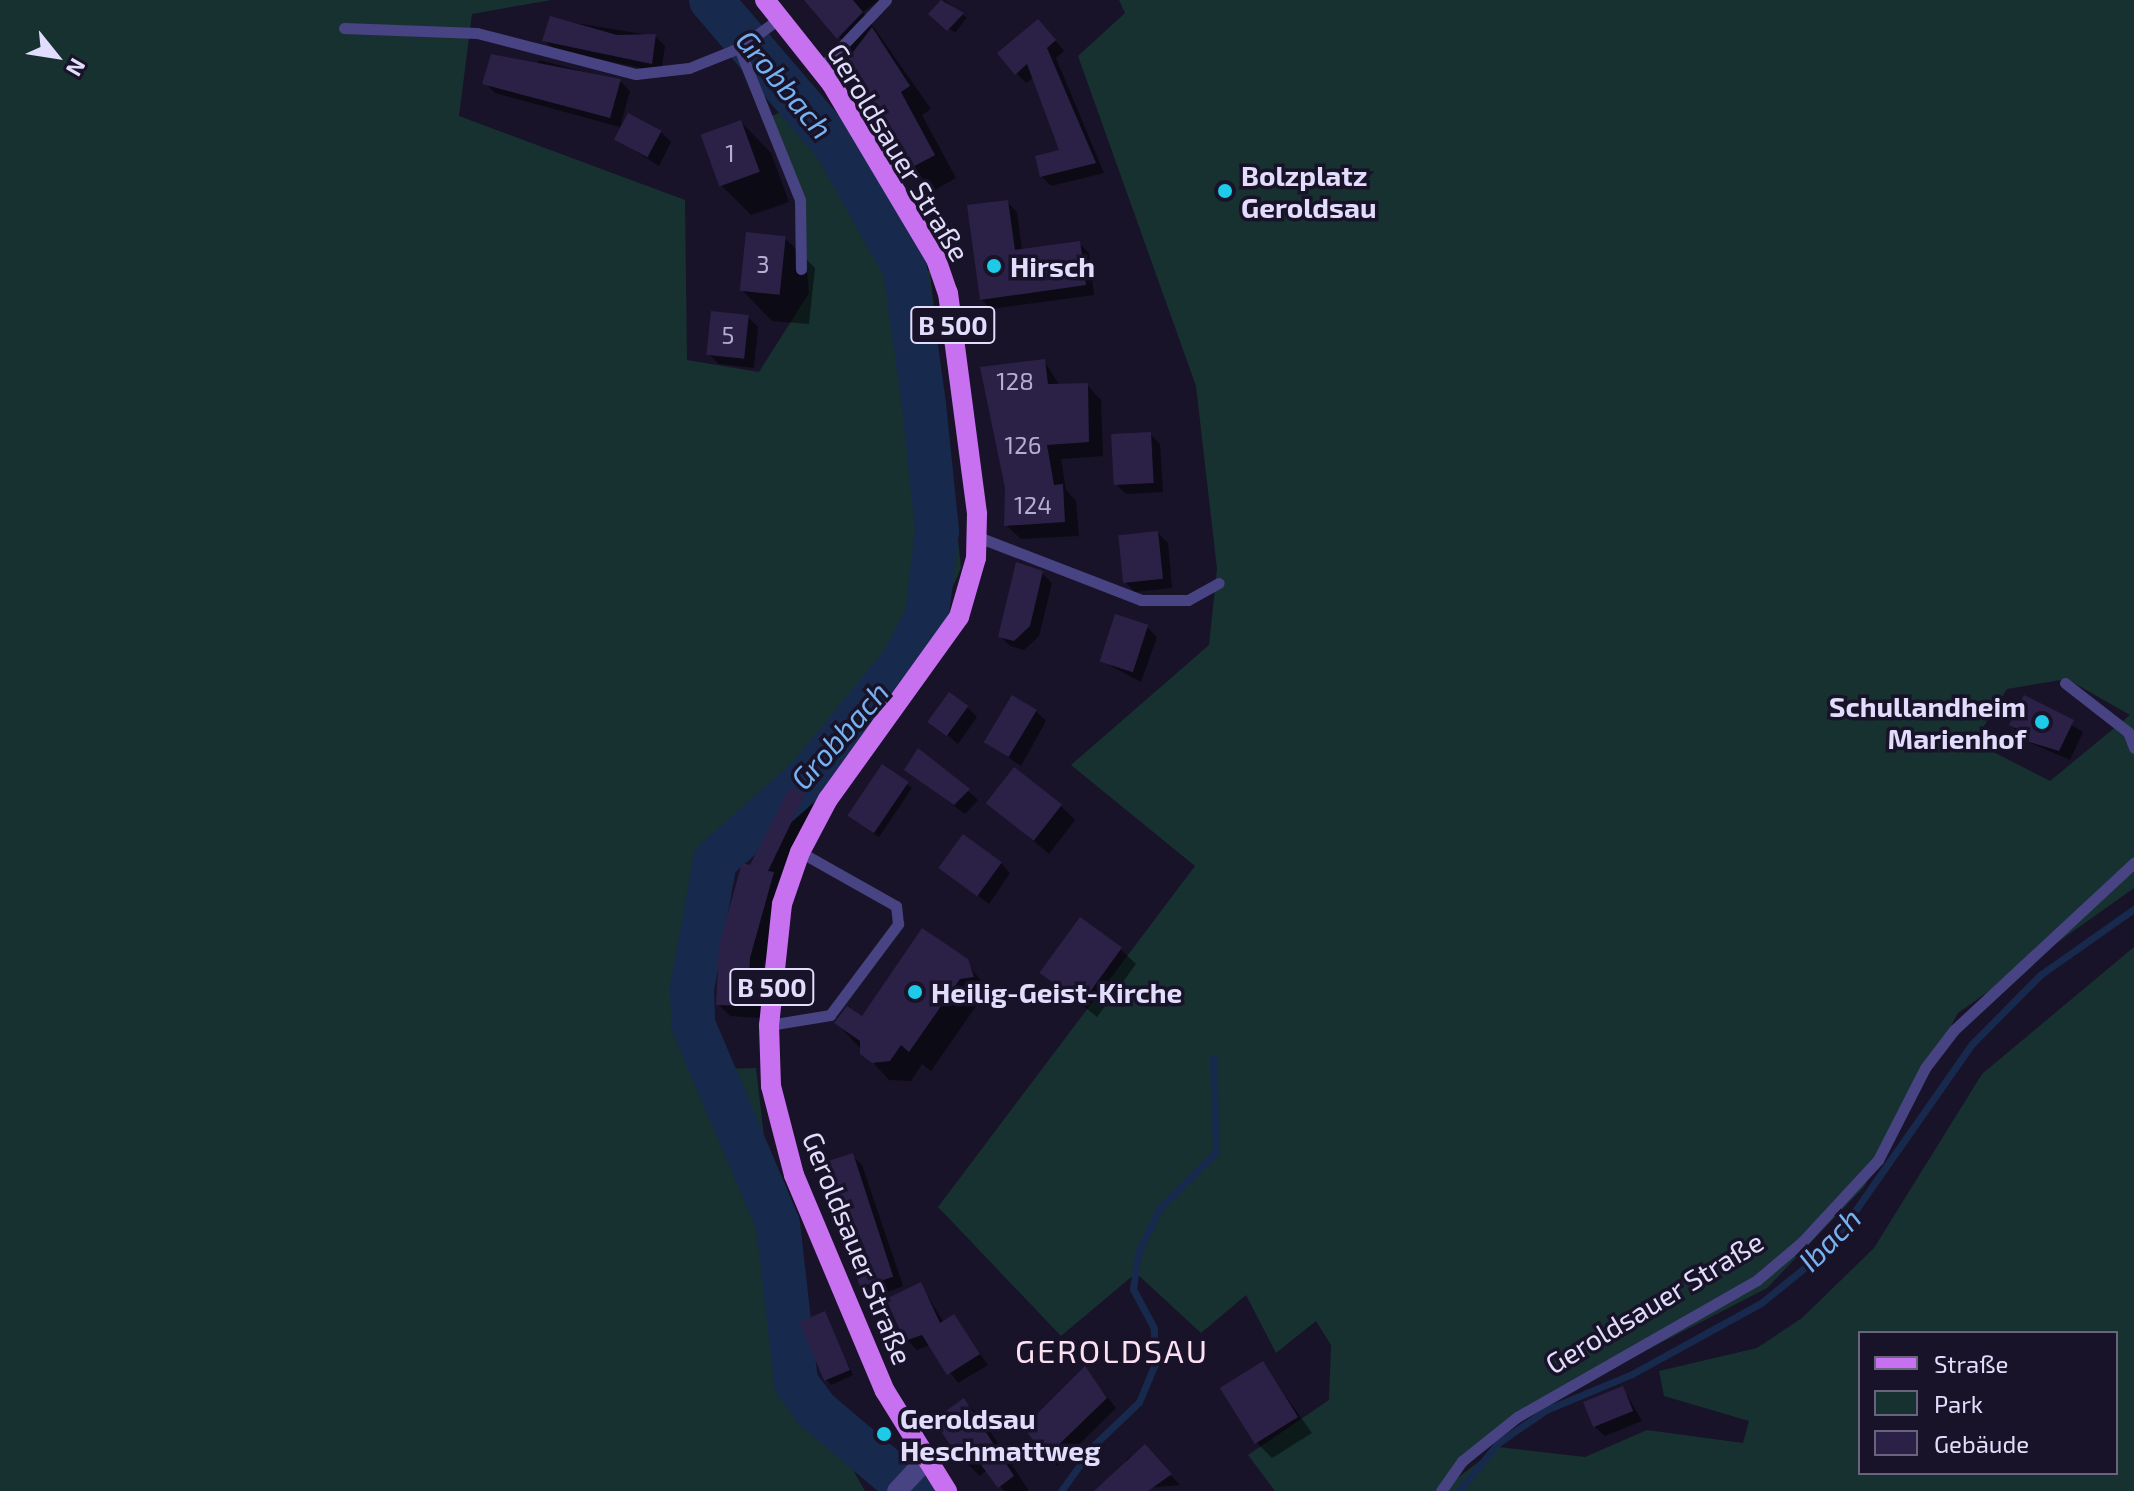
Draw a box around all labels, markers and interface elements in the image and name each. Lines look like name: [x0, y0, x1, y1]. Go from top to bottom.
north arrow: [16, 16, 96, 96]
water label: Grobbach: [729, 22, 841, 146]
street label: Geroldsauer Straße: [821, 37, 977, 267]
text: N: [62, 55, 92, 81]
house number: 1: [725, 139, 735, 167]
place label: Bolzplatz Geroldsau: [1241, 158, 1377, 224]
marker: Bolzplatz Geroldsau: [1216, 182, 1234, 200]
place label: Hirsch: [1010, 249, 1095, 283]
house number: 3: [756, 250, 770, 278]
marker: Hirsch: [985, 257, 1003, 275]
road number: B 500: [909, 303, 997, 347]
house number: 5: [722, 321, 734, 349]
house number: 128: [996, 367, 1034, 395]
house number: 126: [1005, 431, 1041, 459]
house number: 124: [1014, 491, 1052, 519]
water label: Grobbach: [783, 674, 895, 796]
place label: Schullandheim Marienhof: [1829, 689, 2026, 755]
marker: Schullandheim Marienhof: [2033, 713, 2051, 731]
road number: B 500: [728, 965, 816, 1009]
place label: Heilig-Geist-Kirche: [931, 975, 1182, 1009]
marker: Heilig-Geist-Kirche: [906, 983, 924, 1001]
street label: Geroldsauer Straße: [796, 1126, 920, 1370]
water label: Ibach: [1790, 1200, 1868, 1278]
street label: Geroldsauer Straße: [1539, 1224, 1769, 1380]
district label: GEROLDSAU: [1015, 1331, 1209, 1369]
legend: [1858, 1331, 2118, 1475]
text: Straße: [1934, 1349, 2008, 1378]
text: Park: [1934, 1389, 1983, 1418]
place label: Geroldsau Heschmattweg: [900, 1401, 1100, 1467]
marker: Geroldsau Heschmattweg: [875, 1425, 893, 1443]
text: Gebäude: [1934, 1429, 2029, 1458]

